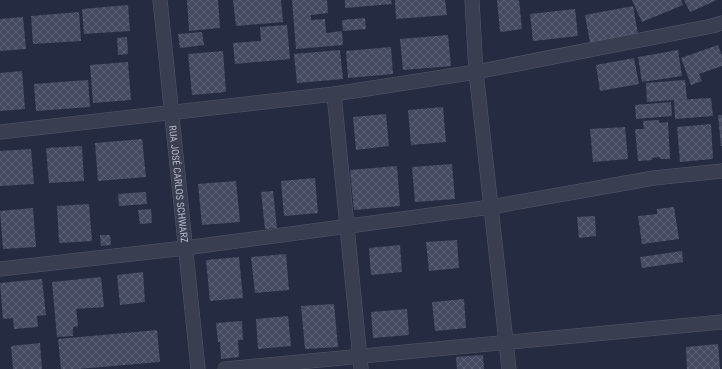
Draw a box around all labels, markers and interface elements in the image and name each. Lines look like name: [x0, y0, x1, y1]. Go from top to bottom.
street label: RUA JOSÉ CARLOS SCHWARZ: [167, 125, 190, 243]

